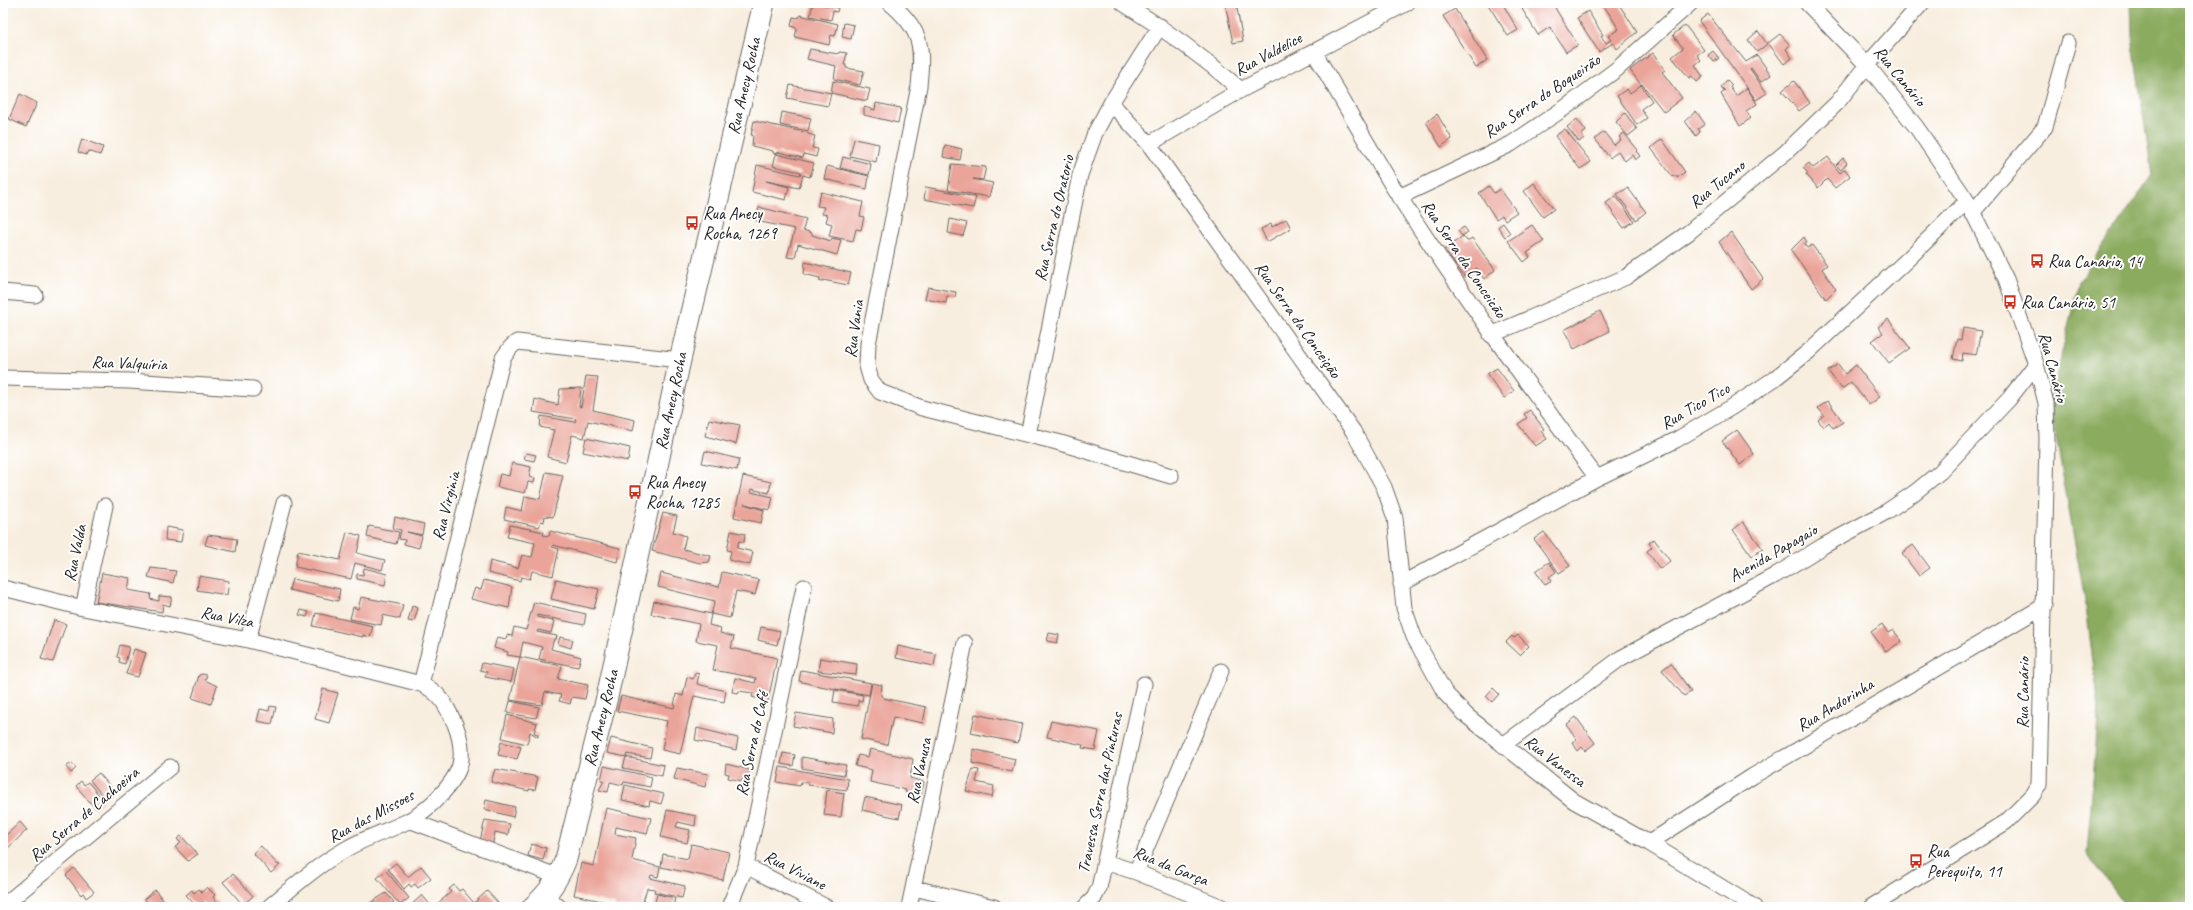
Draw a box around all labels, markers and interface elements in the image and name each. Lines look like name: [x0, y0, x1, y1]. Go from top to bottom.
street label: Rua Valdelice: [1231, 27, 1307, 80]
street label: Rua Anecy Rocha: [723, 34, 766, 136]
street label: Rua Canário: [1869, 42, 1932, 112]
street label: Rua Serra do Boqueirão: [1480, 49, 1605, 143]
street label: Rua Serra do Oratorio: [1029, 152, 1079, 283]
street label: Rua Tucano: [1685, 154, 1751, 213]
street label: Rua Serra da Conceicão: [1417, 196, 1512, 323]
place label: Rua Anecy Rocha, 1269: [703, 203, 778, 244]
bus stop icon: Rua Anecy Rocha, 1269: [684, 215, 700, 231]
place label: Rua Canário, 14: [2048, 251, 2145, 272]
bus stop icon: Rua Canário, 14: [2029, 253, 2045, 269]
street label: Rua Serra da Conceição: [1250, 258, 1346, 383]
place label: Rua Canário, 51: [2021, 292, 2117, 313]
bus stop icon: Rua Canário, 51: [2002, 294, 2018, 310]
street label: Rua Vania: [840, 298, 869, 359]
street label: Rua Canário: [2034, 330, 2073, 406]
street label: Rua Anecy Rocha: [650, 349, 692, 452]
street label: Rua Valquíria: [91, 351, 168, 375]
street label: Rua Tico Tico: [1657, 377, 1734, 434]
street label: Rua Virginia: [427, 467, 465, 543]
place label: Rua Anecy Rocha, 1285: [646, 472, 721, 513]
bus stop icon: Rua Anecy Rocha, 1285: [627, 484, 643, 500]
street label: Avenida Papagaio: [1725, 518, 1823, 587]
street label: Rua Valda: [59, 521, 92, 583]
street label: Rua Vilza: [199, 602, 257, 633]
street label: Rua Canário: [2012, 655, 2034, 729]
street label: Rua Anecy Rocha: [579, 666, 623, 768]
street label: Rua Andorinha: [1793, 673, 1878, 736]
street label: Rua Serra do Café: [731, 688, 774, 798]
street label: Travessa Serra das Pinturas: [1073, 709, 1128, 875]
street label: Rua Vanessa: [1520, 731, 1591, 792]
street label: Rua Vanusa: [902, 735, 936, 806]
street label: Rua Serra de Cachoeira: [25, 761, 144, 866]
street label: Rua das Missoes: [325, 784, 418, 847]
street label: Rua da Garça: [1130, 841, 1213, 891]
place label: Rua Perequito, 11: [1927, 841, 2003, 882]
street label: Rua Viviane: [761, 846, 831, 895]
bus stop icon: Rua Perequito, 11: [1908, 853, 1924, 869]

